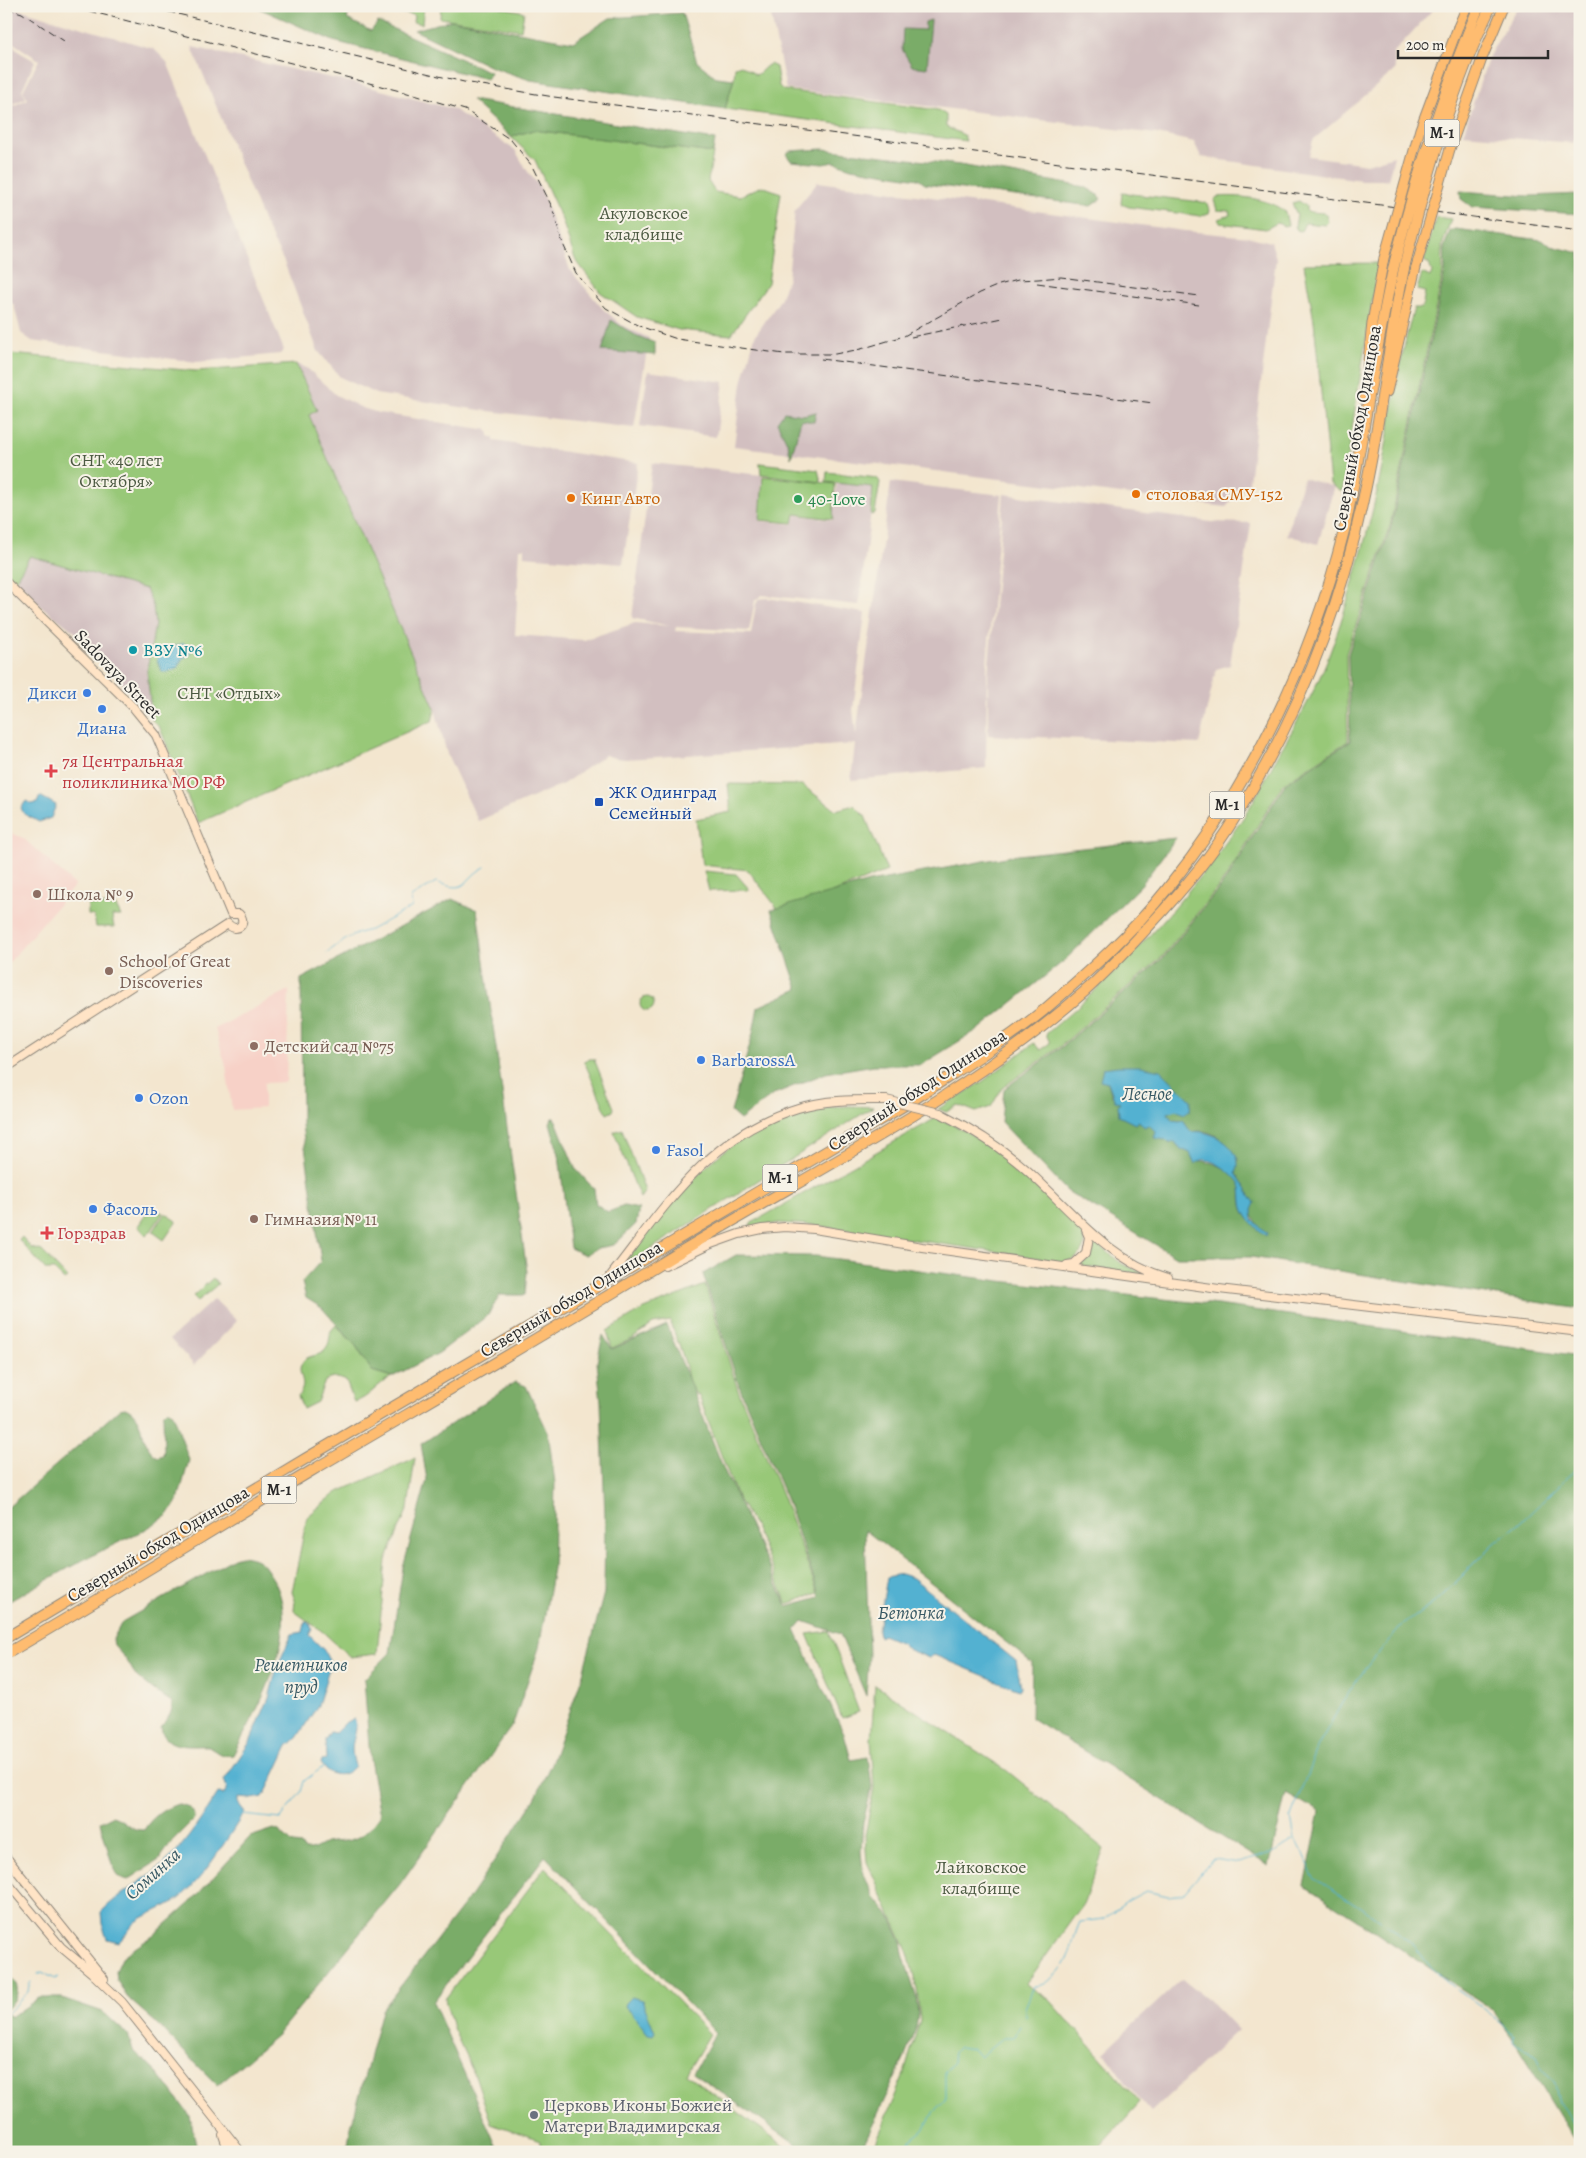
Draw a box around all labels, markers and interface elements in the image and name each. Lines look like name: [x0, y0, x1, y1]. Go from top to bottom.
scale bar: [1398, 28, 1548, 60]
text: 200 m: [1406, 35, 1445, 55]
road number: М-1: [1424, 120, 1460, 146]
park label: Акуловское кладбище: [599, 201, 688, 246]
street label: Северный обход Одинцова: [1327, 323, 1387, 533]
park label: СНТ «40 лет Октября»: [70, 448, 162, 493]
place label: столовая СМУ-152: [1146, 482, 1283, 506]
place label: Кинг Авто: [581, 486, 660, 510]
place label: 40-Love: [808, 487, 866, 511]
marker: столовая СМУ-152: [1130, 488, 1142, 500]
marker: Кинг Авто: [565, 492, 577, 504]
marker: 40-Love: [792, 493, 804, 505]
street label: Sadovaya Street: [69, 624, 167, 724]
place label: ВЗУ №6: [143, 638, 203, 662]
marker: ВЗУ №6: [127, 644, 139, 656]
place label: Дикси: [28, 681, 77, 705]
park label: СНТ «Отдых»: [177, 681, 281, 705]
marker: Дикси: [81, 687, 93, 699]
marker: Диана: [96, 703, 108, 715]
place label: Диана: [77, 716, 127, 740]
place label: 7я Центральная поликлиника МО РФ: [62, 749, 226, 794]
marker: 7я Центральная поликлиника МО РФ: [44, 764, 58, 778]
place label: ЖК Одинград Семейный: [609, 780, 717, 825]
road number: М-1: [1210, 792, 1244, 818]
marker: ЖК Одинград Семейный: [593, 796, 605, 808]
place label: Школа № 9: [47, 882, 134, 906]
marker: Школа № 9: [31, 888, 43, 900]
place label: School of Great Discoveries: [119, 949, 231, 994]
marker: School of Great Discoveries: [103, 965, 115, 977]
street label: Северный обход Одинцова: [823, 1023, 1012, 1157]
place label: Детский сад №75: [264, 1034, 394, 1058]
marker: Детский сад №75: [248, 1040, 260, 1052]
place label: BarbarossA: [711, 1048, 796, 1072]
marker: BarbarossA: [695, 1054, 707, 1066]
water label: Лесное: [1121, 1081, 1172, 1107]
place label: Ozon: [149, 1086, 189, 1110]
marker: Ozon: [133, 1092, 145, 1104]
place label: Fasol: [666, 1138, 704, 1162]
marker: Fasol: [650, 1144, 662, 1156]
road number: М-1: [762, 1164, 798, 1192]
place label: Фасоль: [103, 1197, 158, 1221]
marker: Фасоль: [87, 1203, 99, 1215]
place label: Гимназия № 11: [264, 1207, 377, 1231]
marker: Гимназия № 11: [248, 1213, 260, 1225]
place label: Горздрав: [57, 1221, 126, 1245]
marker: Горздрав: [41, 1227, 53, 1239]
street label: Северный обход Одинцова: [476, 1235, 667, 1363]
road number: М-1: [262, 1476, 296, 1504]
street label: Северный обход Одинцова: [63, 1480, 254, 1608]
water label: Бетонка: [878, 1600, 945, 1626]
water label: Решетников пруд: [254, 1652, 348, 1700]
water label: Соминка: [119, 1842, 187, 1906]
park label: Лайковское кладбище: [936, 1855, 1026, 1900]
place label: Церковь Иконы Божией Матери Владимирская: [544, 2093, 732, 2138]
marker: Церковь Иконы Божией Матери Владимирская: [528, 2109, 540, 2121]

